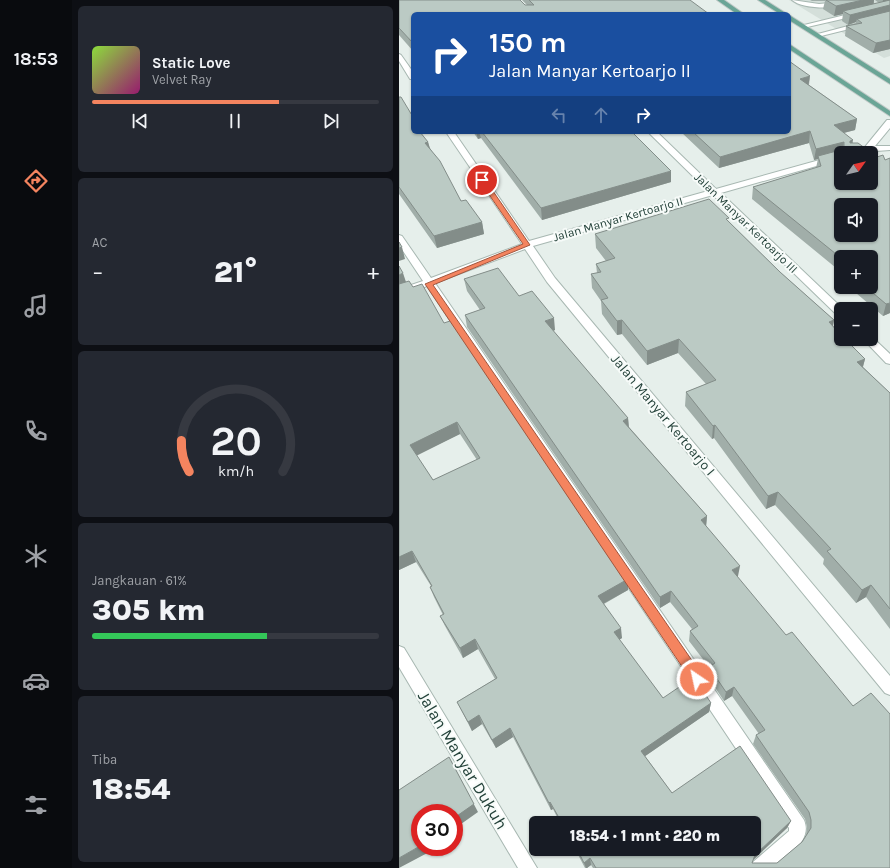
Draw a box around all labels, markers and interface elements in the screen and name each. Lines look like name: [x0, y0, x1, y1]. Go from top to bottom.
text: 150 m: [489, 26, 567, 59]
icon: right: [423, 28, 475, 80]
text: 18:53: [14, 48, 58, 70]
text: Static Love: [152, 54, 230, 72]
text: Jalan Manyar Kertoarjo II: [489, 60, 691, 82]
text: Velvet Ray: [152, 72, 212, 87]
icon: left: [548, 104, 570, 126]
icon: ahead: [590, 104, 612, 126]
icon: right: [632, 104, 654, 126]
icon: previous: [129, 110, 151, 132]
icon: pause: [224, 110, 246, 132]
icon: next: [320, 110, 342, 132]
north arrow: [834, 146, 878, 190]
map controls: [834, 146, 878, 346]
pin: [465, 163, 499, 197]
icon: directions: [22, 167, 50, 195]
icon: arrive: [471, 169, 493, 191]
street label: Jalan Manyar Kertoarjo III: [692, 170, 800, 276]
street label: Jalan Manyar Kertoarjo II: [551, 194, 685, 244]
button: sound: [834, 198, 878, 242]
text: AC: [92, 235, 107, 250]
button: +: [834, 250, 878, 294]
text: 21°: [214, 254, 257, 290]
text: −: [92, 259, 104, 285]
text: +: [367, 259, 379, 285]
icon: music: [22, 292, 50, 320]
button: −: [834, 302, 878, 346]
street label: Jalan Manyar Kertoarjo I: [607, 351, 719, 479]
icon: phone: [22, 417, 50, 445]
text: 20: [210, 417, 261, 465]
text: km/h: [217, 463, 254, 480]
icon: climate: [22, 542, 50, 570]
text: Jangkauan · 61%: [92, 573, 187, 588]
text: 305 km: [92, 592, 205, 628]
position arrow: [676, 658, 718, 700]
icon: car: [22, 667, 50, 695]
street label: Jalan Manyar Dukuh: [414, 687, 512, 833]
text: Tiba: [92, 752, 117, 767]
text: 18:54: [92, 771, 170, 807]
icon: filters: [22, 791, 50, 819]
speed limit sign: 30: [411, 804, 463, 856]
text: 18:54 · 1 mnt · 220 m: [570, 827, 720, 845]

